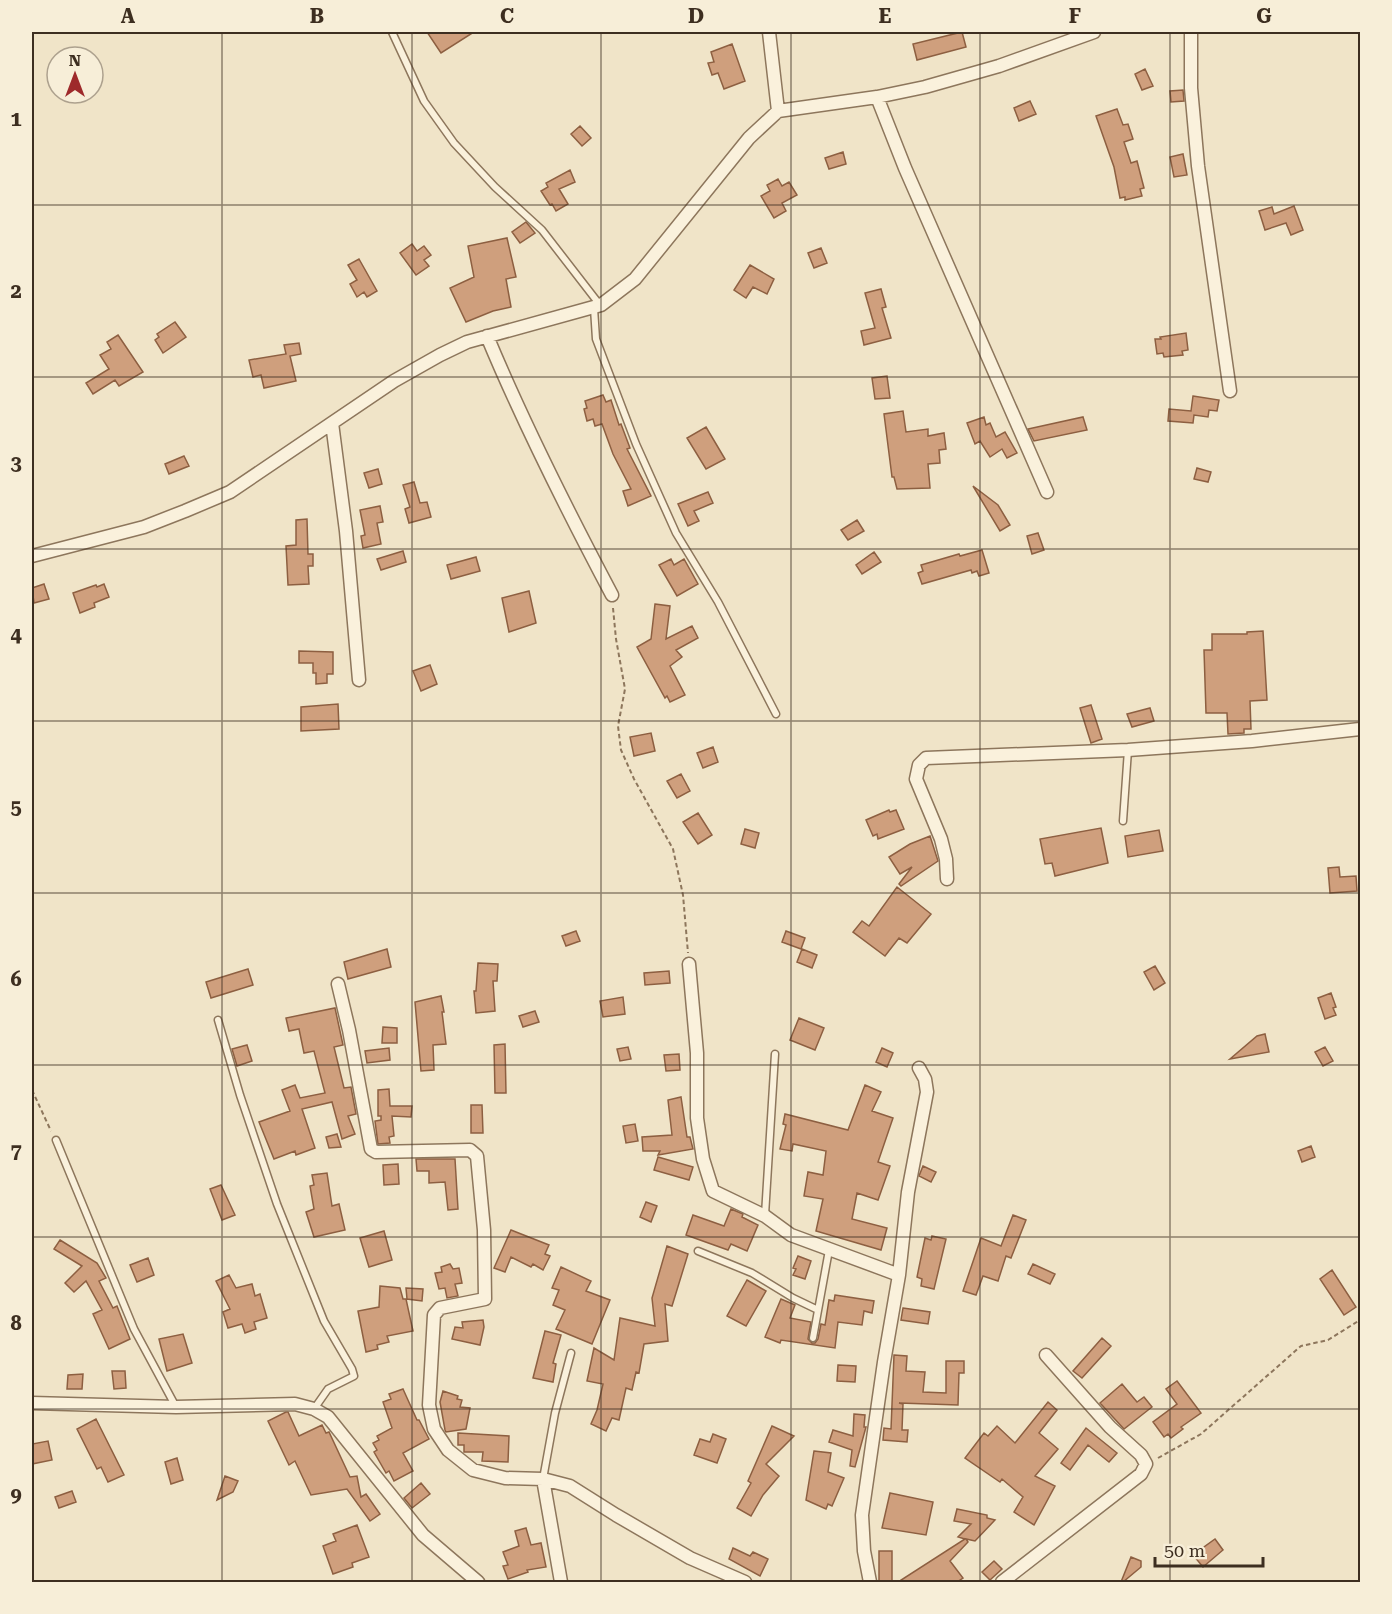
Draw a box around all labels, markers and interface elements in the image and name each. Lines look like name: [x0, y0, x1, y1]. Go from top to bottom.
text: A: [121, 4, 136, 28]
text: B: [310, 4, 324, 28]
text: C: [500, 4, 514, 28]
text: D: [688, 4, 704, 28]
text: E: [879, 4, 892, 28]
text: F: [1069, 4, 1081, 28]
text: G: [1256, 4, 1272, 28]
north arrow: [45, 45, 105, 105]
text: N: [69, 51, 81, 70]
text: 1: [10, 107, 22, 131]
text: 2: [10, 279, 22, 303]
text: 3: [10, 451, 22, 475]
text: 4: [10, 623, 22, 647]
text: 5: [10, 795, 22, 819]
text: 6: [10, 967, 22, 991]
text: 7: [10, 1139, 22, 1163]
text: 8: [10, 1311, 22, 1335]
text: 9: [10, 1483, 22, 1507]
scale bar: [1155, 1530, 1263, 1568]
text: 50 m: [1164, 1540, 1205, 1561]

